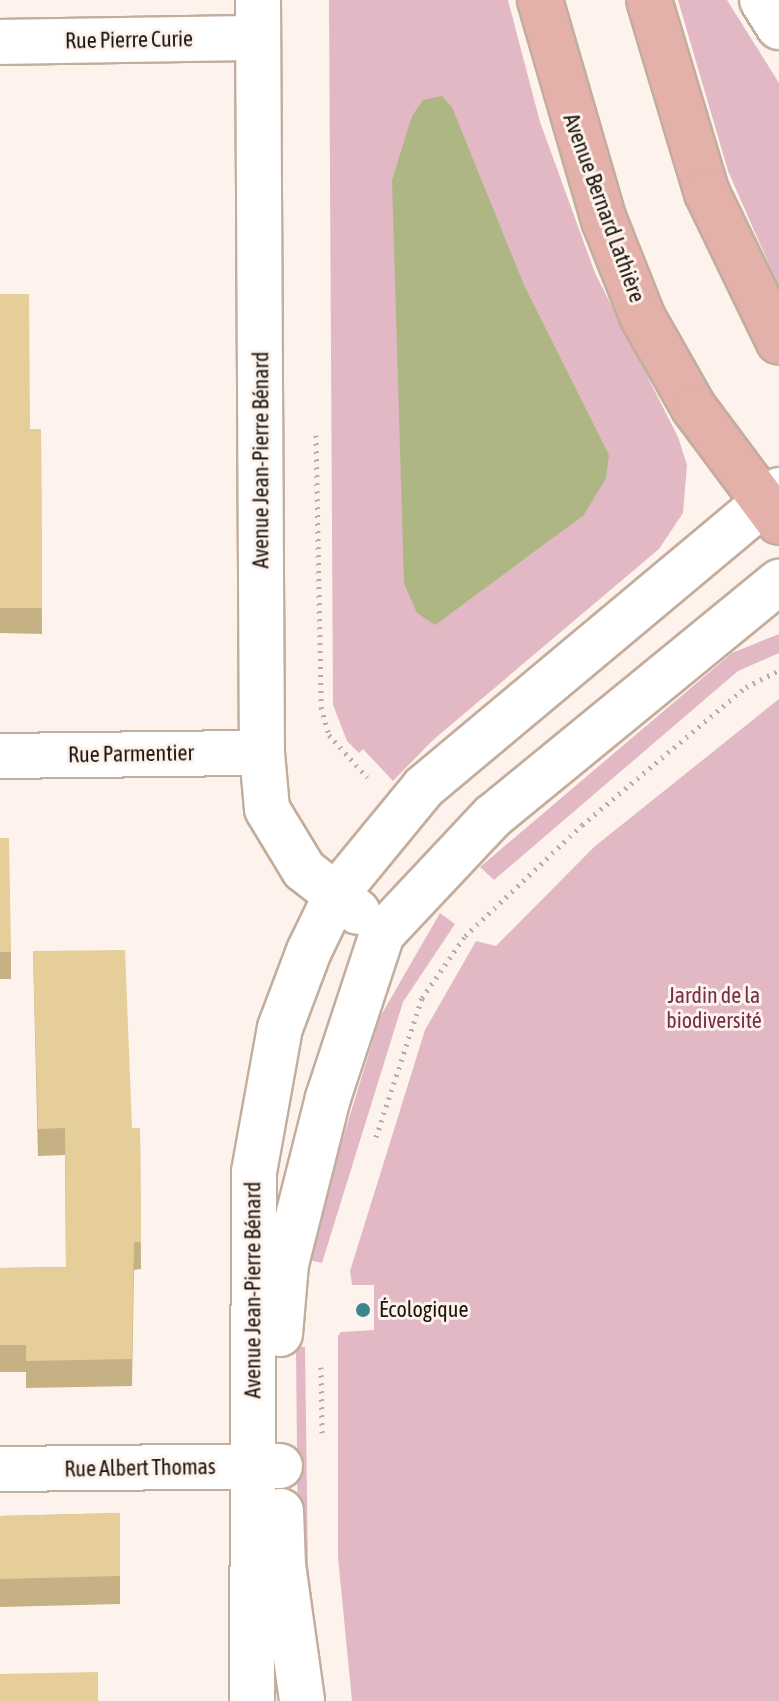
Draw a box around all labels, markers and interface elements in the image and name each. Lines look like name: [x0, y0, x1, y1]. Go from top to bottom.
street label: Rue Pierre Curie: [65, 26, 193, 54]
street label: Avenue Bernard Lathière: [558, 110, 650, 306]
street label: Avenue Jean-Pierre Bénard: [248, 352, 274, 568]
street label: Rue Parmentier: [68, 740, 194, 768]
park label: Jardin de la biodiversité: [666, 982, 762, 1034]
street label: Avenue Jean-Pierre Bénard: [240, 1182, 266, 1398]
place label: Écologique: [379, 1297, 468, 1323]
marker: Écologique: [354, 1301, 372, 1319]
street label: Rue Albert Thomas: [64, 1453, 216, 1483]

